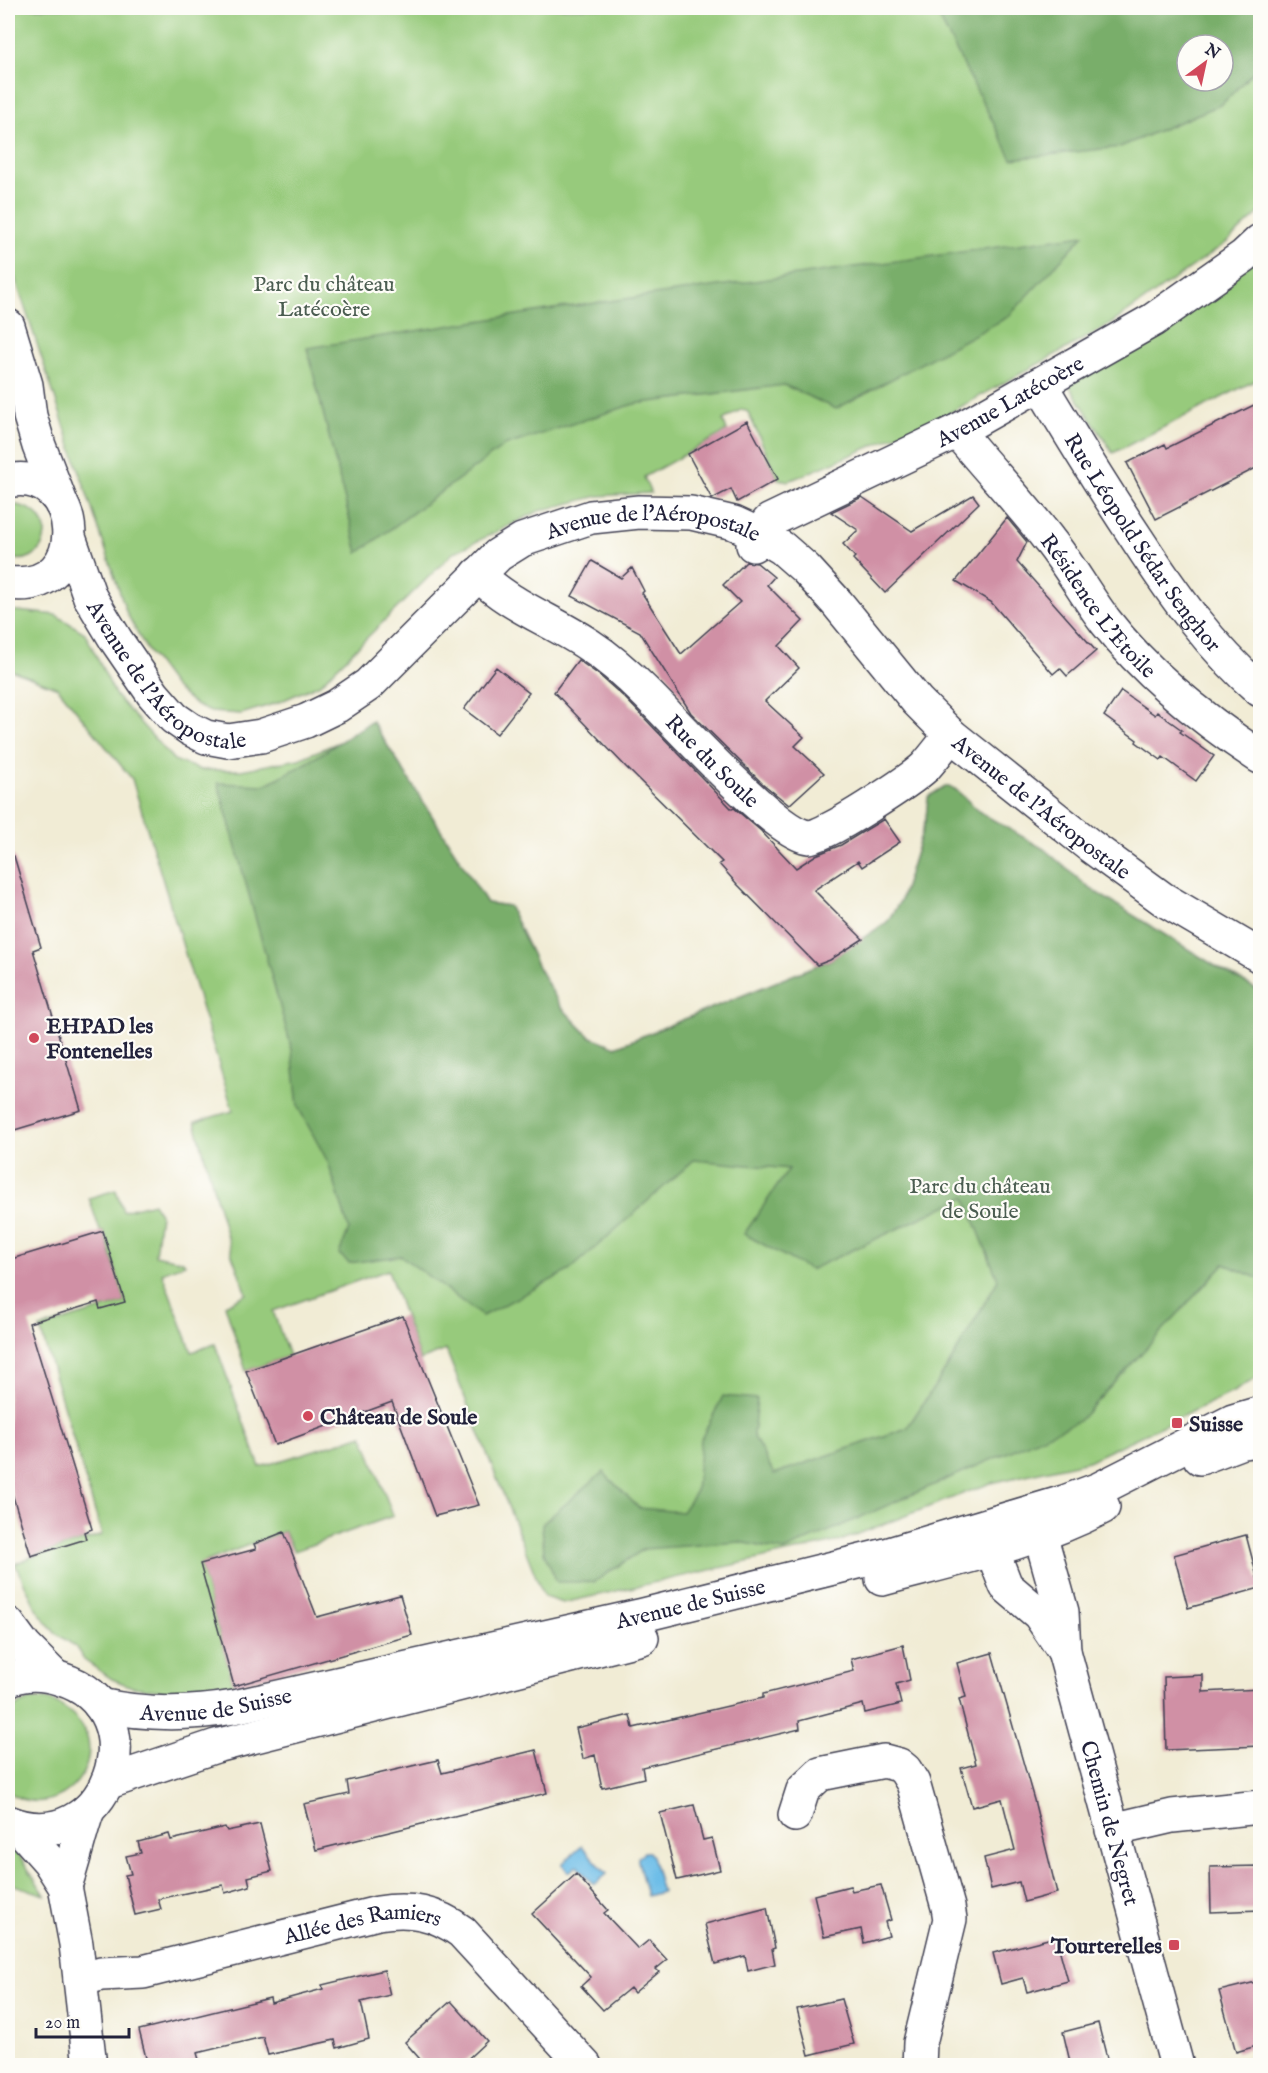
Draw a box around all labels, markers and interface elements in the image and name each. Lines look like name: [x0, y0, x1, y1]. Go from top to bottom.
north arrow: [1175, 33, 1235, 93]
text: N: [1200, 39, 1223, 64]
park label: Parc du château Latécoère: [253, 271, 395, 324]
street label: Avenue Latécoère: [931, 350, 1089, 455]
street label: Rue Léopold Sédar Senghor: [1057, 429, 1227, 659]
street label: Avenue de l'Aéropostale: [542, 500, 765, 549]
street label: Résidence L'Etoile: [1033, 529, 1161, 685]
street label: Avenue de l'Aéropostale: [79, 595, 248, 757]
street label: Rue du Soule: [658, 709, 764, 815]
street label: Avenue de l'Aéropostale: [945, 729, 1136, 887]
place label: EHPAD les Fontenelles: [46, 1013, 154, 1066]
marker: EHPAD les Fontenelles: [27, 1031, 41, 1045]
park label: Parc du château de Soule: [909, 1173, 1051, 1226]
place label: Château de Soule: [320, 1404, 477, 1432]
marker: Château de Soule: [301, 1409, 315, 1423]
place label: Suisse: [1189, 1411, 1243, 1439]
marker: Suisse: [1170, 1416, 1184, 1430]
street label: Avenue de Suisse: [612, 1573, 769, 1637]
street label: Avenue de Suisse: [138, 1682, 295, 1729]
street label: Chemin de Negret: [1073, 1738, 1145, 1909]
street label: Allée des Ramiers: [280, 1899, 446, 1952]
place label: Tourterelles: [1050, 1933, 1162, 1961]
marker: Tourterelles: [1167, 1938, 1181, 1952]
scale bar: [36, 2001, 129, 2039]
text: 20 m: [45, 2012, 80, 2035]

